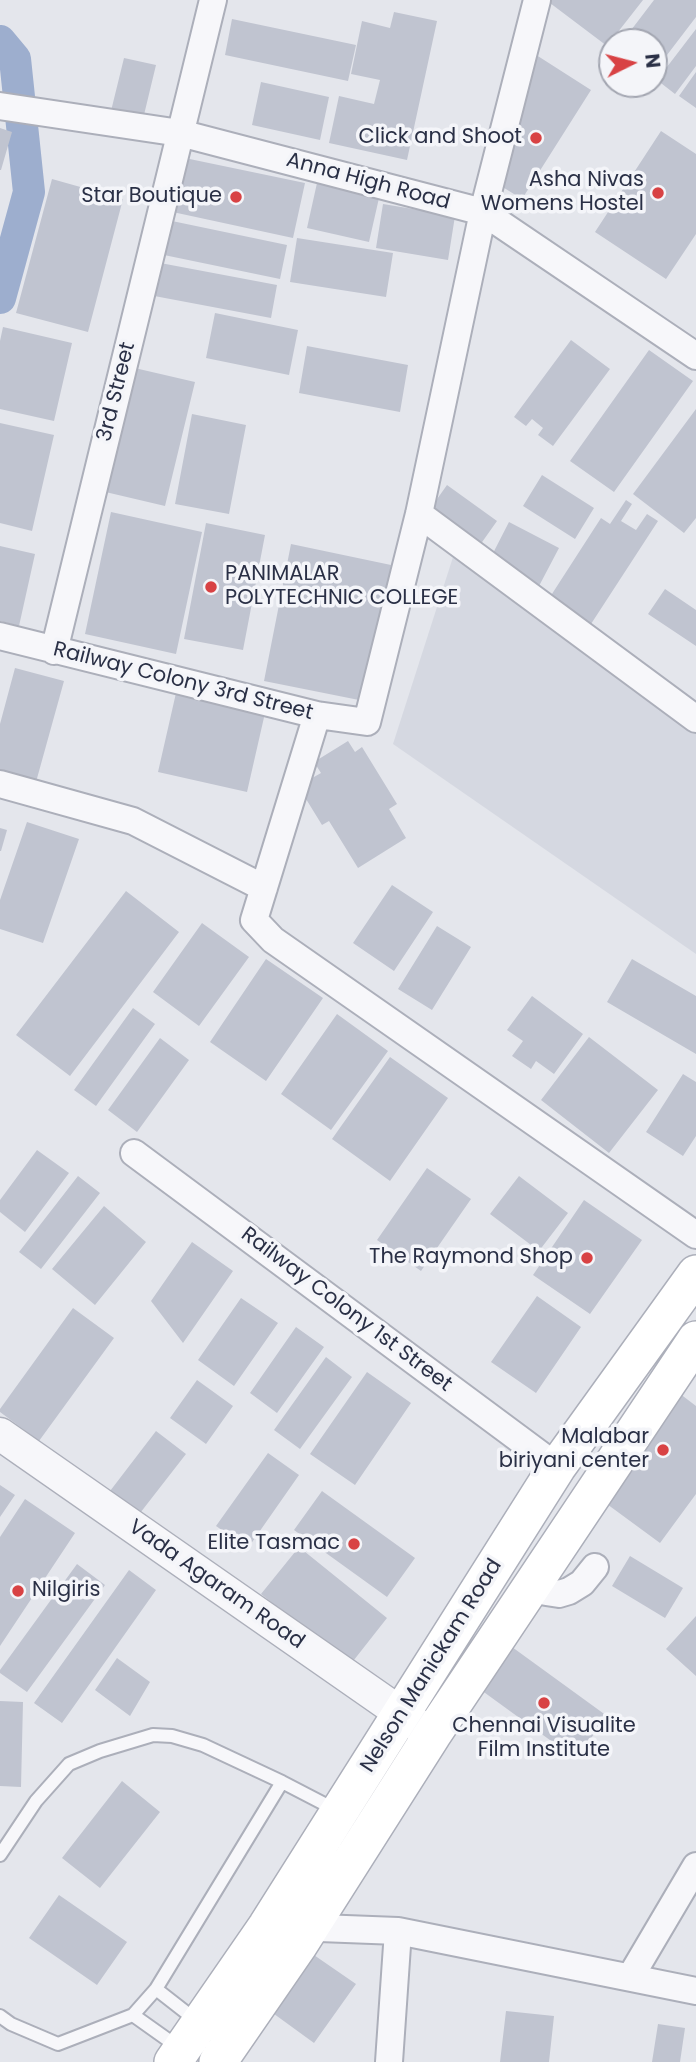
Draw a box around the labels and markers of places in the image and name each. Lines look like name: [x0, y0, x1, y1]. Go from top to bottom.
place label: Click and Shoot: [359, 125, 522, 151]
marker: Click and Shoot: [528, 130, 544, 146]
place label: Asha Nivas Womens Hostel: [481, 168, 644, 218]
place label: Star Boutique: [81, 184, 222, 210]
marker: Asha Nivas Womens Hostel: [650, 185, 666, 201]
marker: Star Boutique: [228, 189, 244, 205]
place label: PANIMALAR POLYTECHNIC COLLEGE: [225, 562, 458, 612]
marker: PANIMALAR POLYTECHNIC COLLEGE: [203, 579, 219, 595]
place label: The Raymond Shop: [369, 1245, 573, 1271]
marker: The Raymond Shop: [579, 1250, 595, 1266]
place label: Malabar biriyani center: [499, 1425, 649, 1475]
marker: Malabar biriyani center: [655, 1442, 671, 1458]
place label: Elite Tasmac: [208, 1531, 340, 1557]
marker: Elite Tasmac: [346, 1536, 362, 1552]
place label: Nilgiris: [32, 1578, 100, 1604]
marker: Nilgiris: [10, 1583, 26, 1599]
marker: Chennai Visualite Film Institute: [536, 1695, 552, 1711]
place label: Chennai Visualite Film Institute: [452, 1714, 636, 1764]

